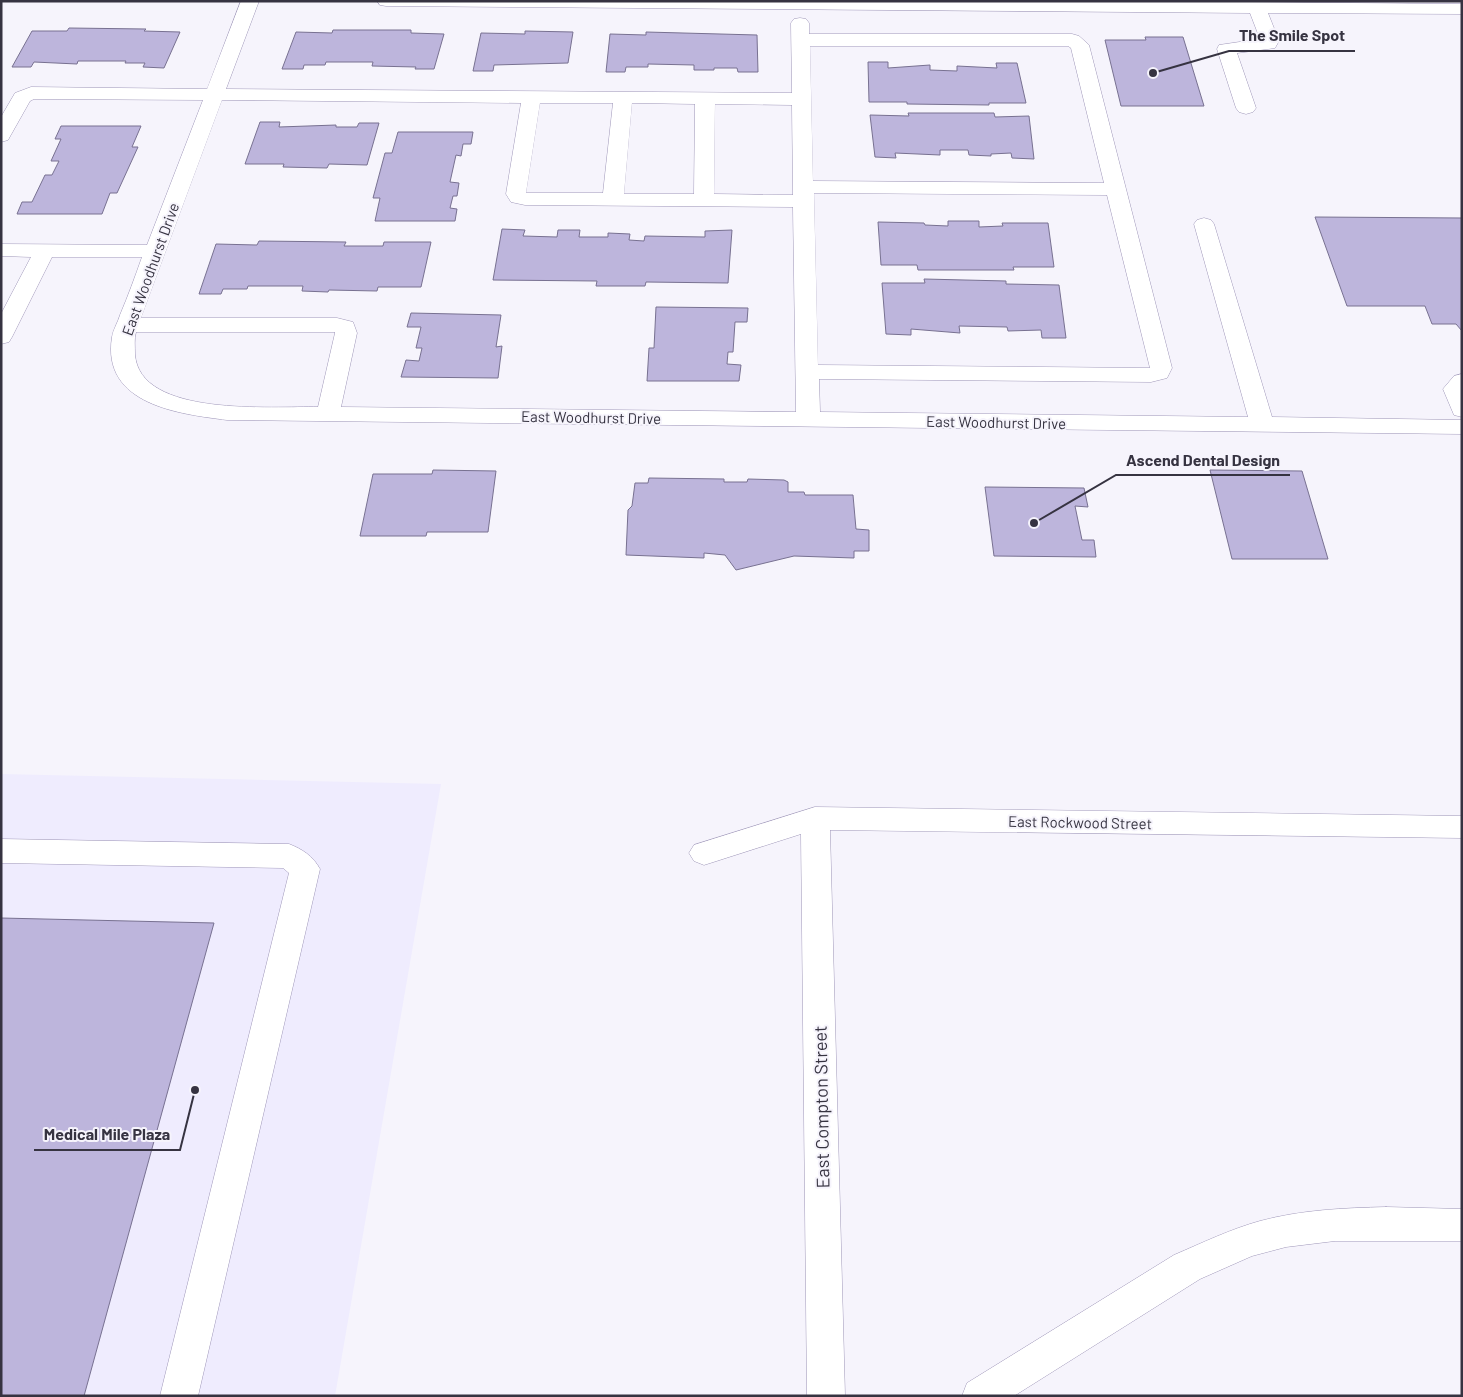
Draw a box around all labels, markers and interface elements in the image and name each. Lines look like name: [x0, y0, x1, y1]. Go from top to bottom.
callout: The Smile Spot: [1229, 20, 1355, 51]
text: The Smile Spot: [1239, 25, 1345, 44]
street label: East Woodhurst Drive: [118, 200, 182, 338]
street label: East Woodhurst Drive: [521, 407, 661, 427]
street label: East Woodhurst Drive: [926, 412, 1066, 432]
callout: Ascend Dental Design: [1116, 444, 1290, 475]
text: Ascend Dental Design: [1126, 450, 1280, 469]
street label: East Rockwood Street: [1008, 812, 1152, 832]
street label: East Compton Street: [809, 1025, 833, 1189]
callout: Medical Mile Plaza: [34, 1119, 180, 1150]
text: Medical Mile Plaza: [44, 1124, 170, 1143]

